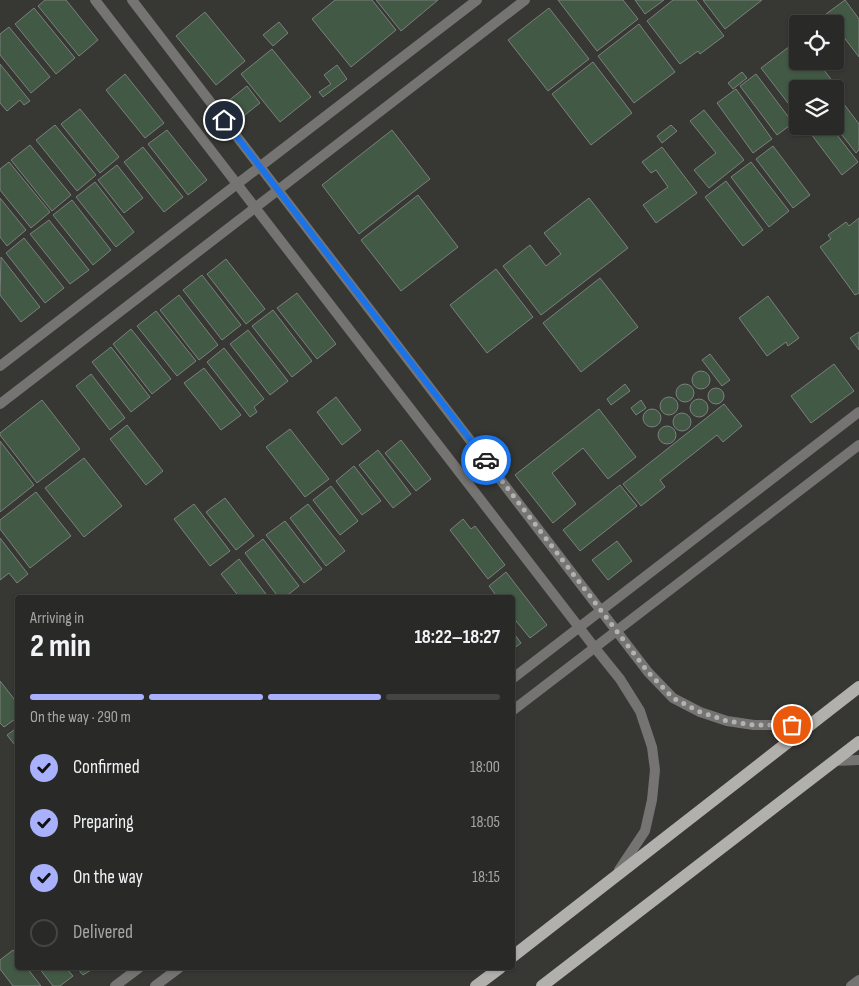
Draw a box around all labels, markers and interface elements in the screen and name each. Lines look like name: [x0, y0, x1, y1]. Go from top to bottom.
map controls: [789, 15, 844, 135]
button: locate: [789, 15, 844, 70]
button: layers: [789, 80, 844, 135]
pin: [203, 99, 245, 141]
icon: home: [210, 106, 238, 134]
courier: [461, 435, 511, 485]
icon: car: [472, 446, 500, 474]
text: Arriving in: [30, 609, 84, 628]
text: 18:22–18:27: [414, 626, 500, 649]
text: 2 min: [30, 627, 91, 666]
pin: [771, 704, 813, 746]
text: On the way · 290 m: [30, 708, 131, 727]
icon: bag: [778, 711, 806, 739]
icon: check: [30, 754, 58, 782]
text: Confirmed: [73, 756, 140, 779]
text: 18:00: [470, 758, 500, 777]
icon: check: [30, 809, 58, 837]
text: Preparing: [73, 811, 134, 834]
text: 18:05: [471, 813, 500, 832]
icon: check: [30, 864, 58, 892]
text: On the way: [73, 866, 143, 889]
text: 18:15: [472, 868, 500, 887]
text: Delivered: [73, 921, 133, 944]

